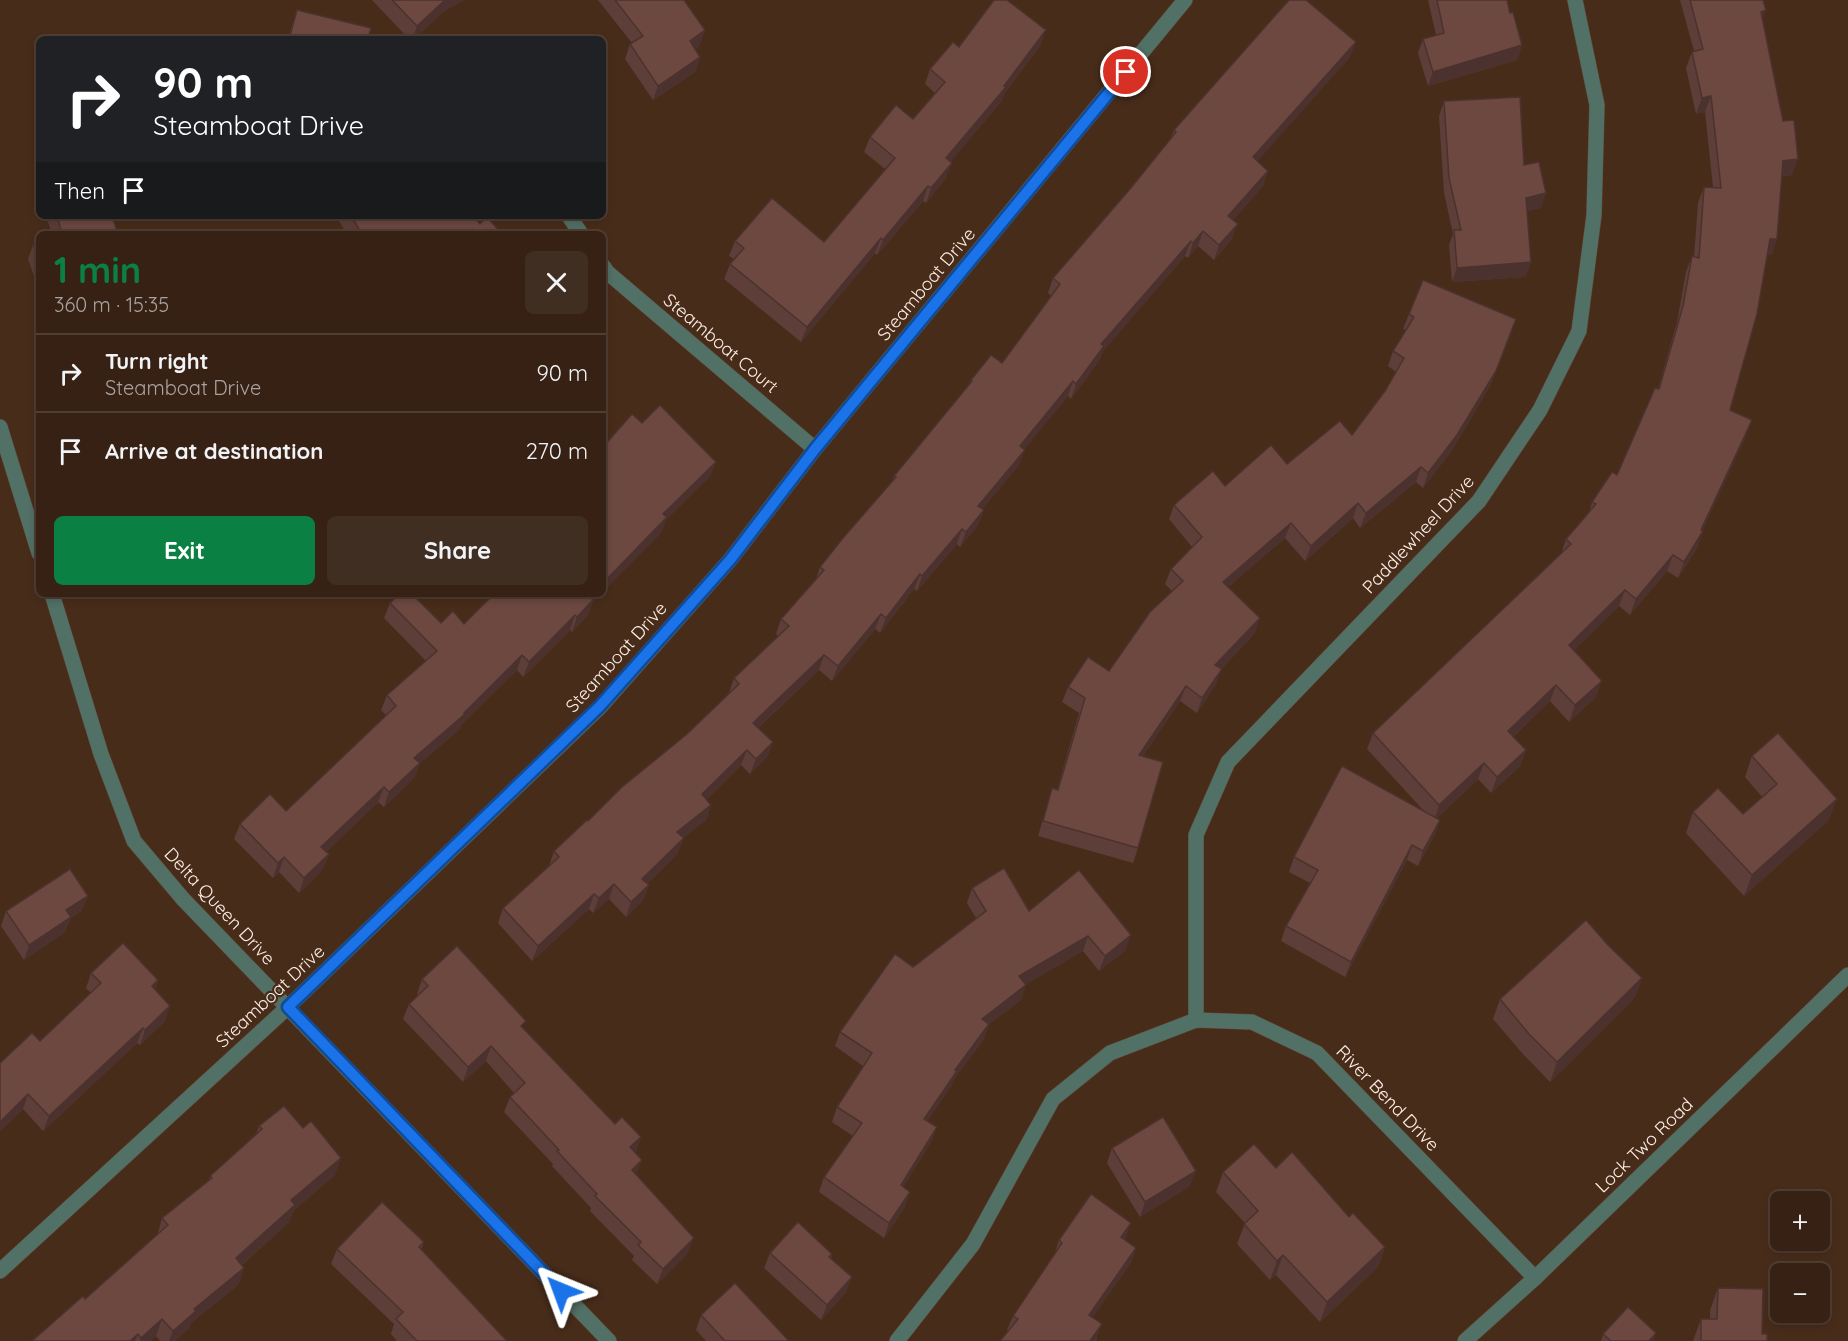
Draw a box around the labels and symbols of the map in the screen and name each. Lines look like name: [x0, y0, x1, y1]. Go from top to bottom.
pin: [1100, 46, 1151, 97]
street label: Steamboat Drive: [872, 223, 980, 345]
street label: Steamboat Court: [659, 288, 783, 398]
street label: Paddlewheel Drive: [1357, 470, 1479, 598]
street label: Steamboat Drive: [560, 597, 672, 717]
street label: Delta Queen Drive: [160, 842, 280, 970]
street label: Steamboat Drive: [211, 940, 329, 1052]
street label: River Bend Drive: [1332, 1040, 1444, 1156]
street label: Lock Two Road: [1590, 1093, 1698, 1197]
position arrow: [529, 1259, 593, 1323]

